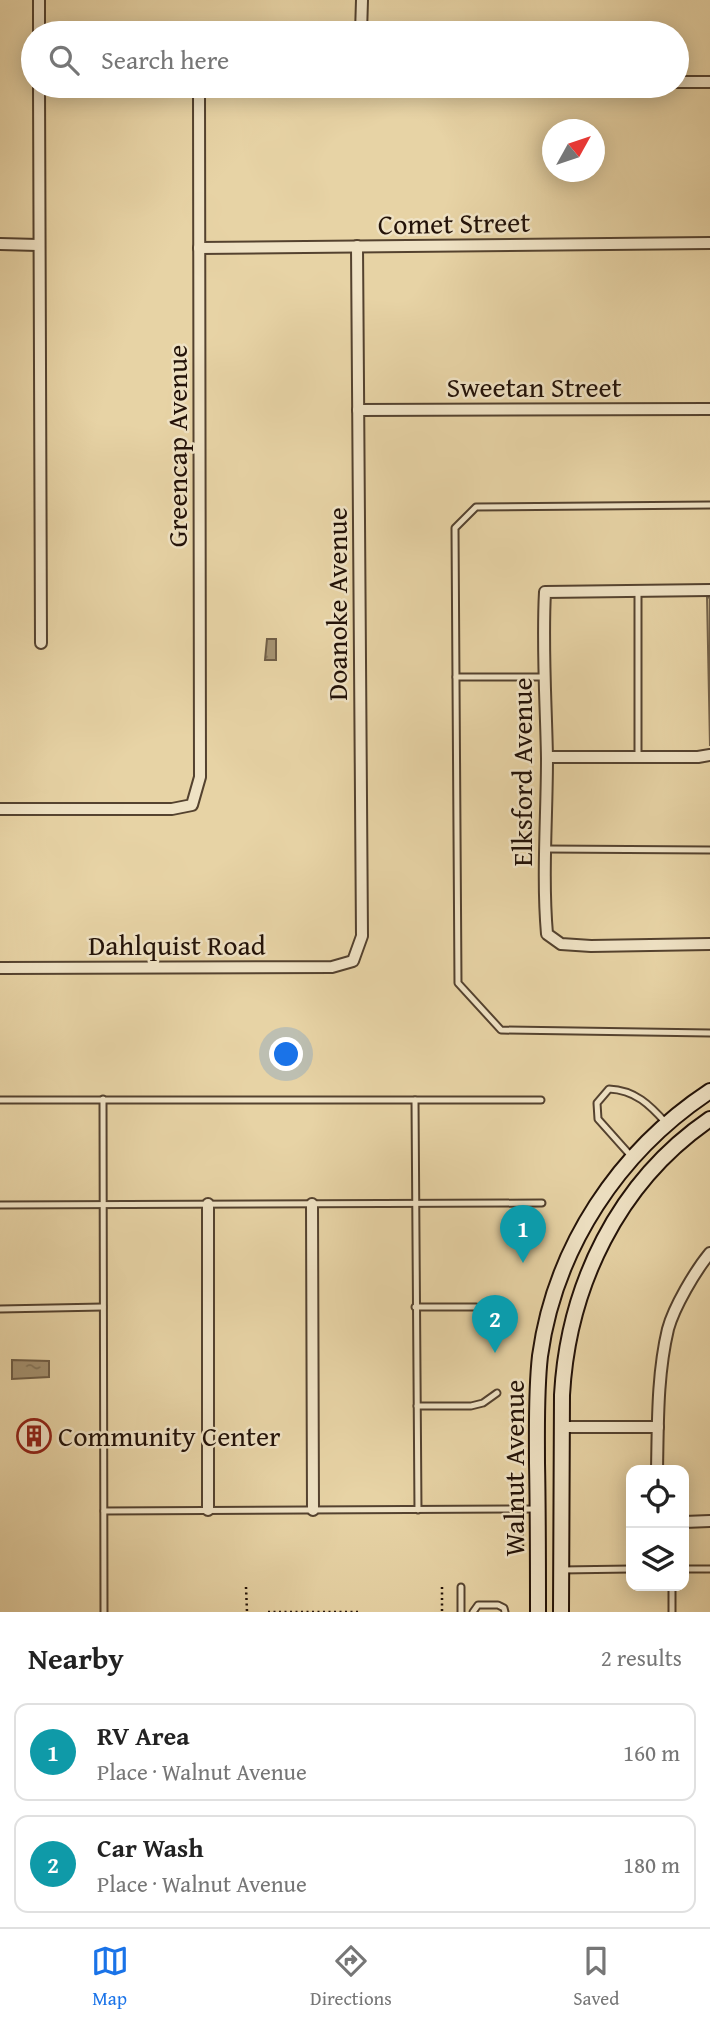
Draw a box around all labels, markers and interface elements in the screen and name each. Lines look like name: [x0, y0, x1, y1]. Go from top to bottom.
search box: [21, 21, 689, 98]
text: Search here: [101, 40, 229, 79]
icon: search: [45, 41, 83, 79]
north arrow: [542, 119, 605, 182]
street label: Comet Street: [377, 201, 531, 244]
street label: Greencap Avenue: [156, 345, 197, 547]
street label: Sweetan Street: [446, 366, 622, 407]
street label: Doanoke Avenue: [316, 507, 357, 701]
street label: Elksford Avenue: [501, 677, 542, 867]
street label: Dahlquist Road: [88, 924, 266, 965]
your location: [269, 1037, 303, 1071]
pin: 1: [500, 1205, 546, 1263]
pin: 2: [472, 1295, 518, 1353]
street label: Walnut Avenue: [493, 1380, 534, 1556]
place label: Community Center: [58, 1415, 281, 1456]
building icon: Community Center: [15, 1417, 53, 1455]
map controls: [626, 1465, 689, 1591]
button: locate: [626, 1465, 689, 1528]
button: layers: [626, 1528, 689, 1591]
text: Nearby: [28, 1636, 124, 1680]
text: 2 results: [601, 1641, 682, 1674]
text: RV Area: [97, 1716, 190, 1755]
text: 1: [47, 1736, 59, 1769]
text: 160 m: [623, 1736, 680, 1769]
text: Place · Walnut Avenue: [97, 1755, 307, 1788]
text: Car Wash: [97, 1828, 204, 1867]
text: 2: [47, 1848, 59, 1881]
text: 180 m: [623, 1848, 680, 1881]
text: Place · Walnut Avenue: [97, 1867, 307, 1900]
tab: Map: [91, 1942, 129, 2012]
tab: Directions: [310, 1942, 392, 2012]
tab: Saved: [573, 1942, 619, 2012]

